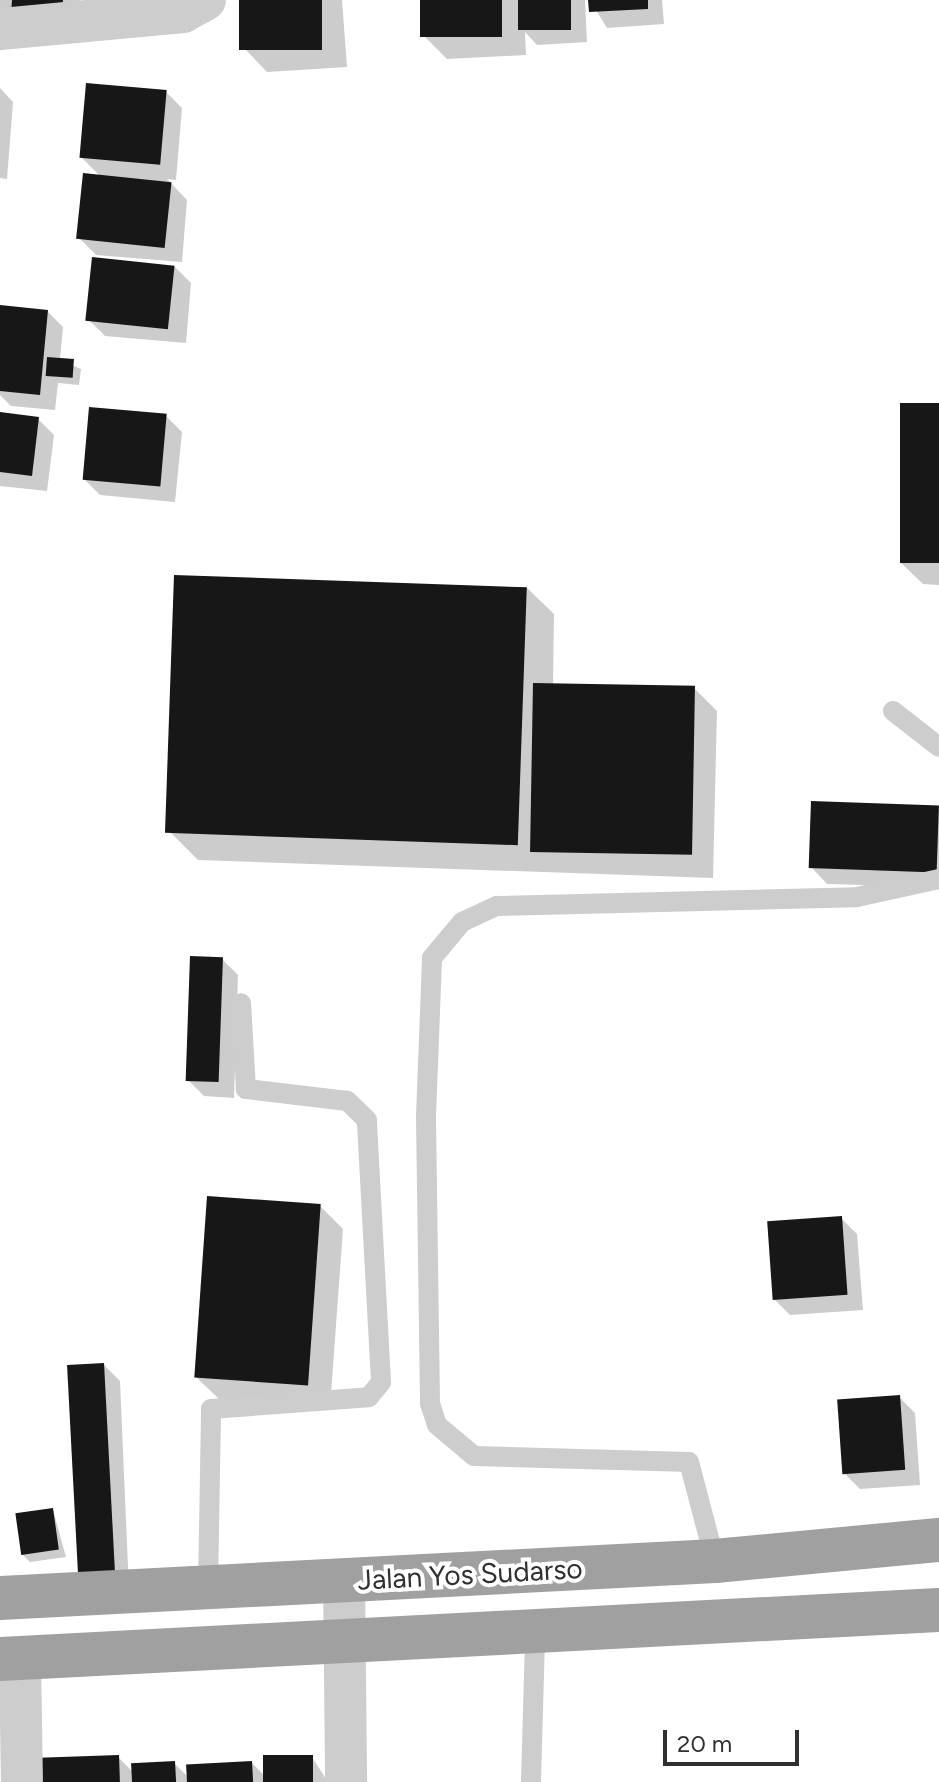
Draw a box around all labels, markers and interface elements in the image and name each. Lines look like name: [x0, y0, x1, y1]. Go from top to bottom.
street label: Jalan Yos Sudarso: [357, 1551, 583, 1597]
scale bar: [667, 1714, 803, 1764]
text: 20 m: [677, 1729, 732, 1758]

